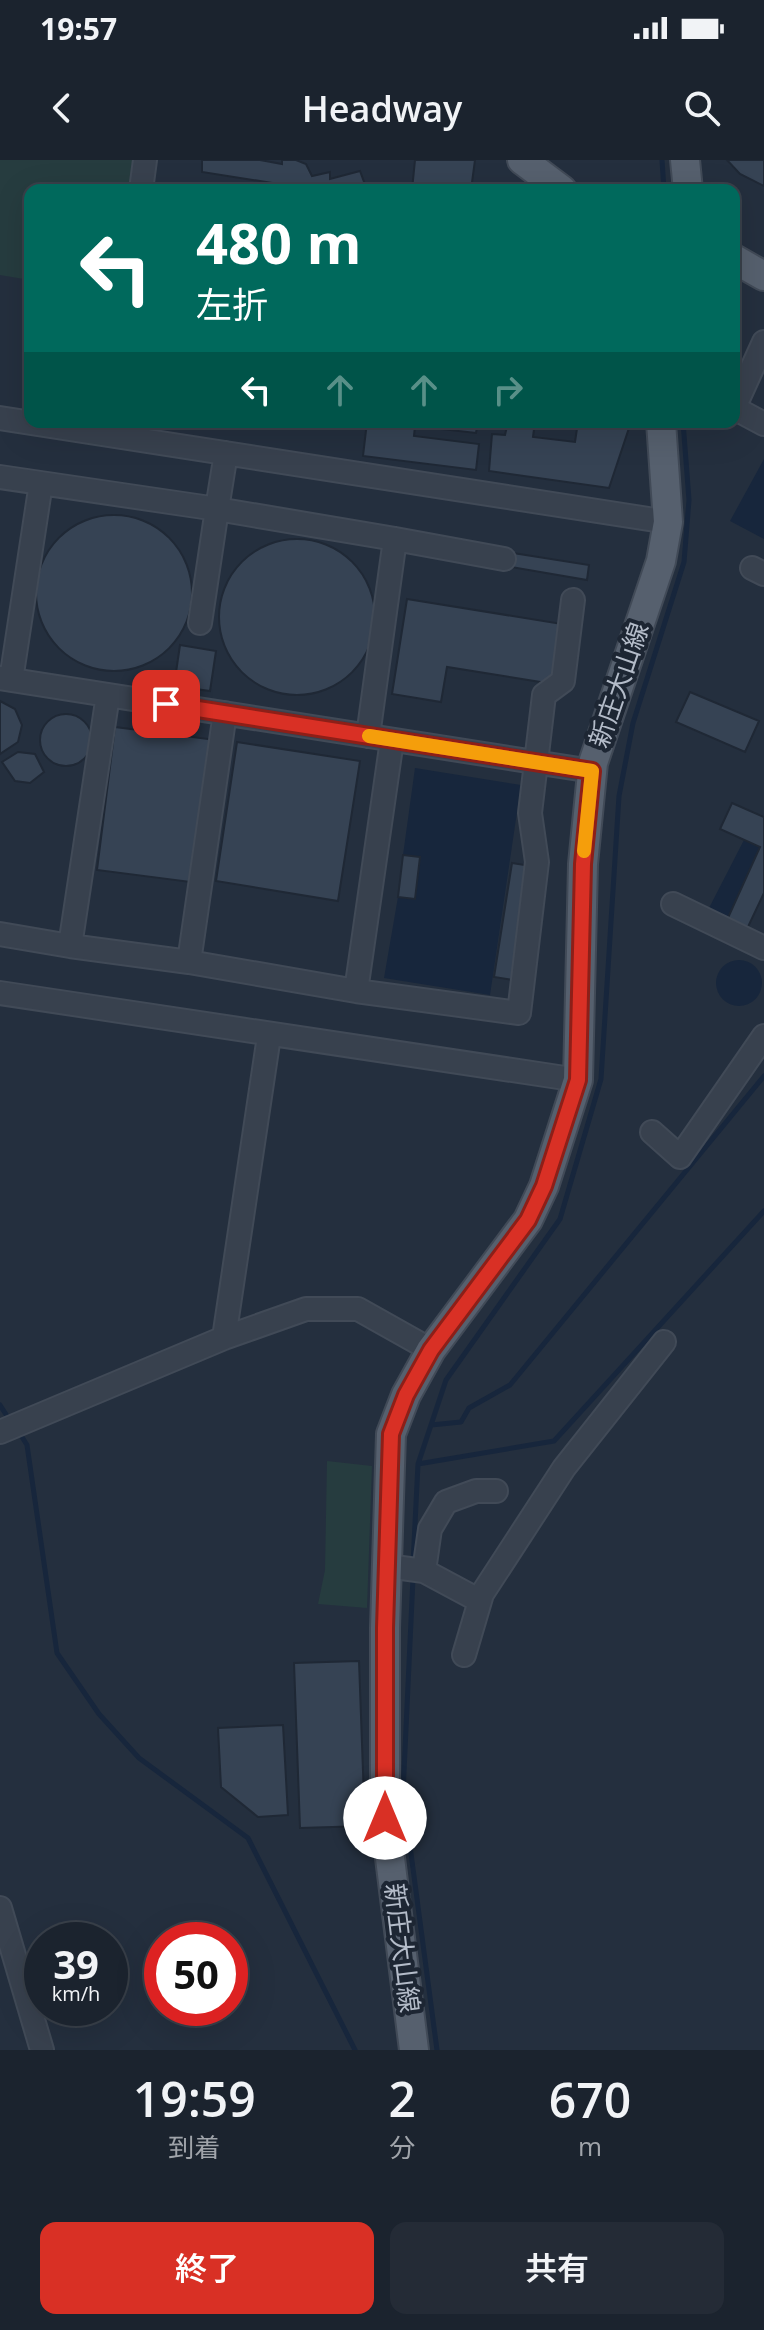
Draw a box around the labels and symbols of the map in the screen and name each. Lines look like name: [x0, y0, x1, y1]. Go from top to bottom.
street label: 新庄大山線: [580, 617, 656, 752]
pin: [132, 670, 200, 738]
position arrow: [343, 1776, 427, 1860]
street label: 新庄大山線: [377, 1881, 429, 2015]
speed limit sign: 50: [144, 1922, 248, 2026]

